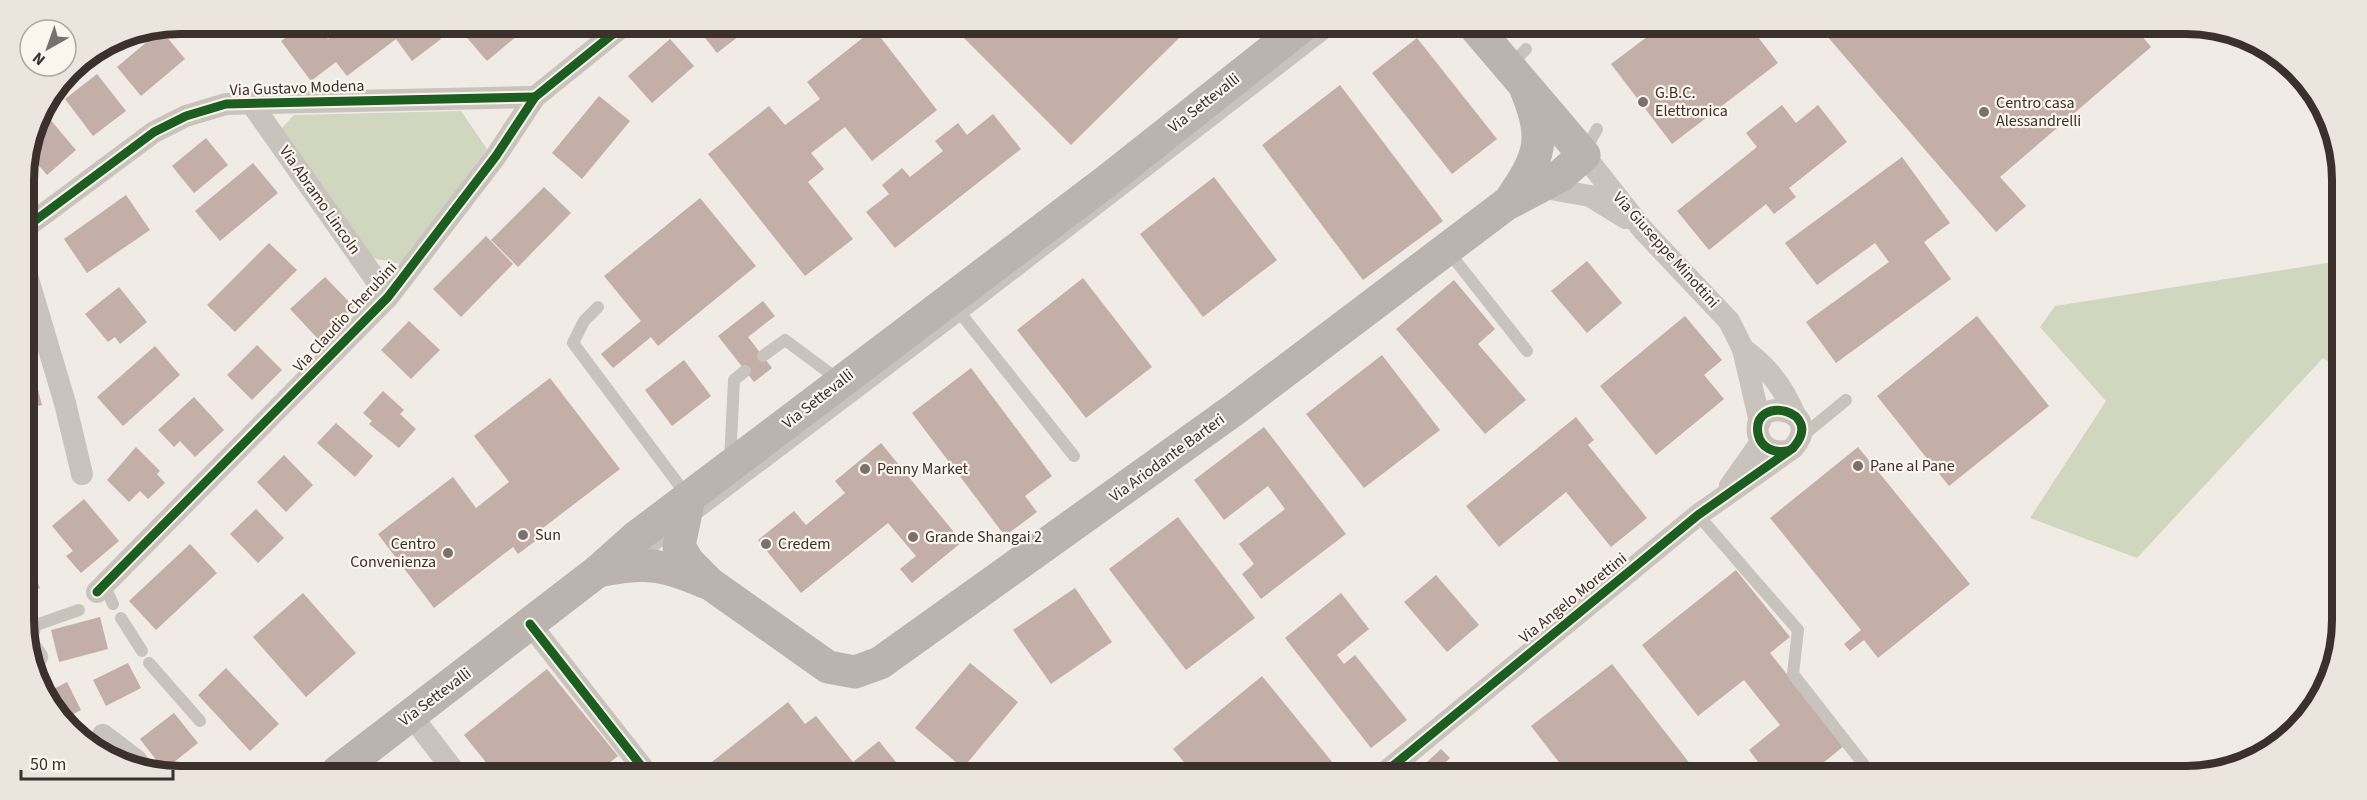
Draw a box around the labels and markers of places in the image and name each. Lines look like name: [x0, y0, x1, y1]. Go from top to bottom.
place label: G.B.C. Elettronica: [1655, 82, 1728, 122]
place label: Centro casa Alessandrelli: [1996, 92, 2081, 132]
marker: G.B.C. Elettronica: [1636, 95, 1650, 109]
marker: Centro casa Alessandrelli: [1977, 105, 1991, 119]
place label: Pane al Pane: [1870, 455, 1955, 477]
place label: Penny Market: [877, 458, 968, 480]
marker: Pane al Pane: [1851, 459, 1865, 473]
marker: Penny Market: [858, 462, 872, 476]
place label: Sun: [535, 524, 561, 546]
place label: Grande Shangai 2: [925, 526, 1042, 548]
marker: Sun: [516, 528, 530, 542]
marker: Grande Shangai 2: [906, 530, 920, 544]
place label: Centro Convenienza: [350, 533, 436, 573]
place label: Credem: [778, 533, 831, 555]
marker: Credem: [759, 537, 773, 551]
marker: Centro Convenienza: [441, 546, 455, 560]

